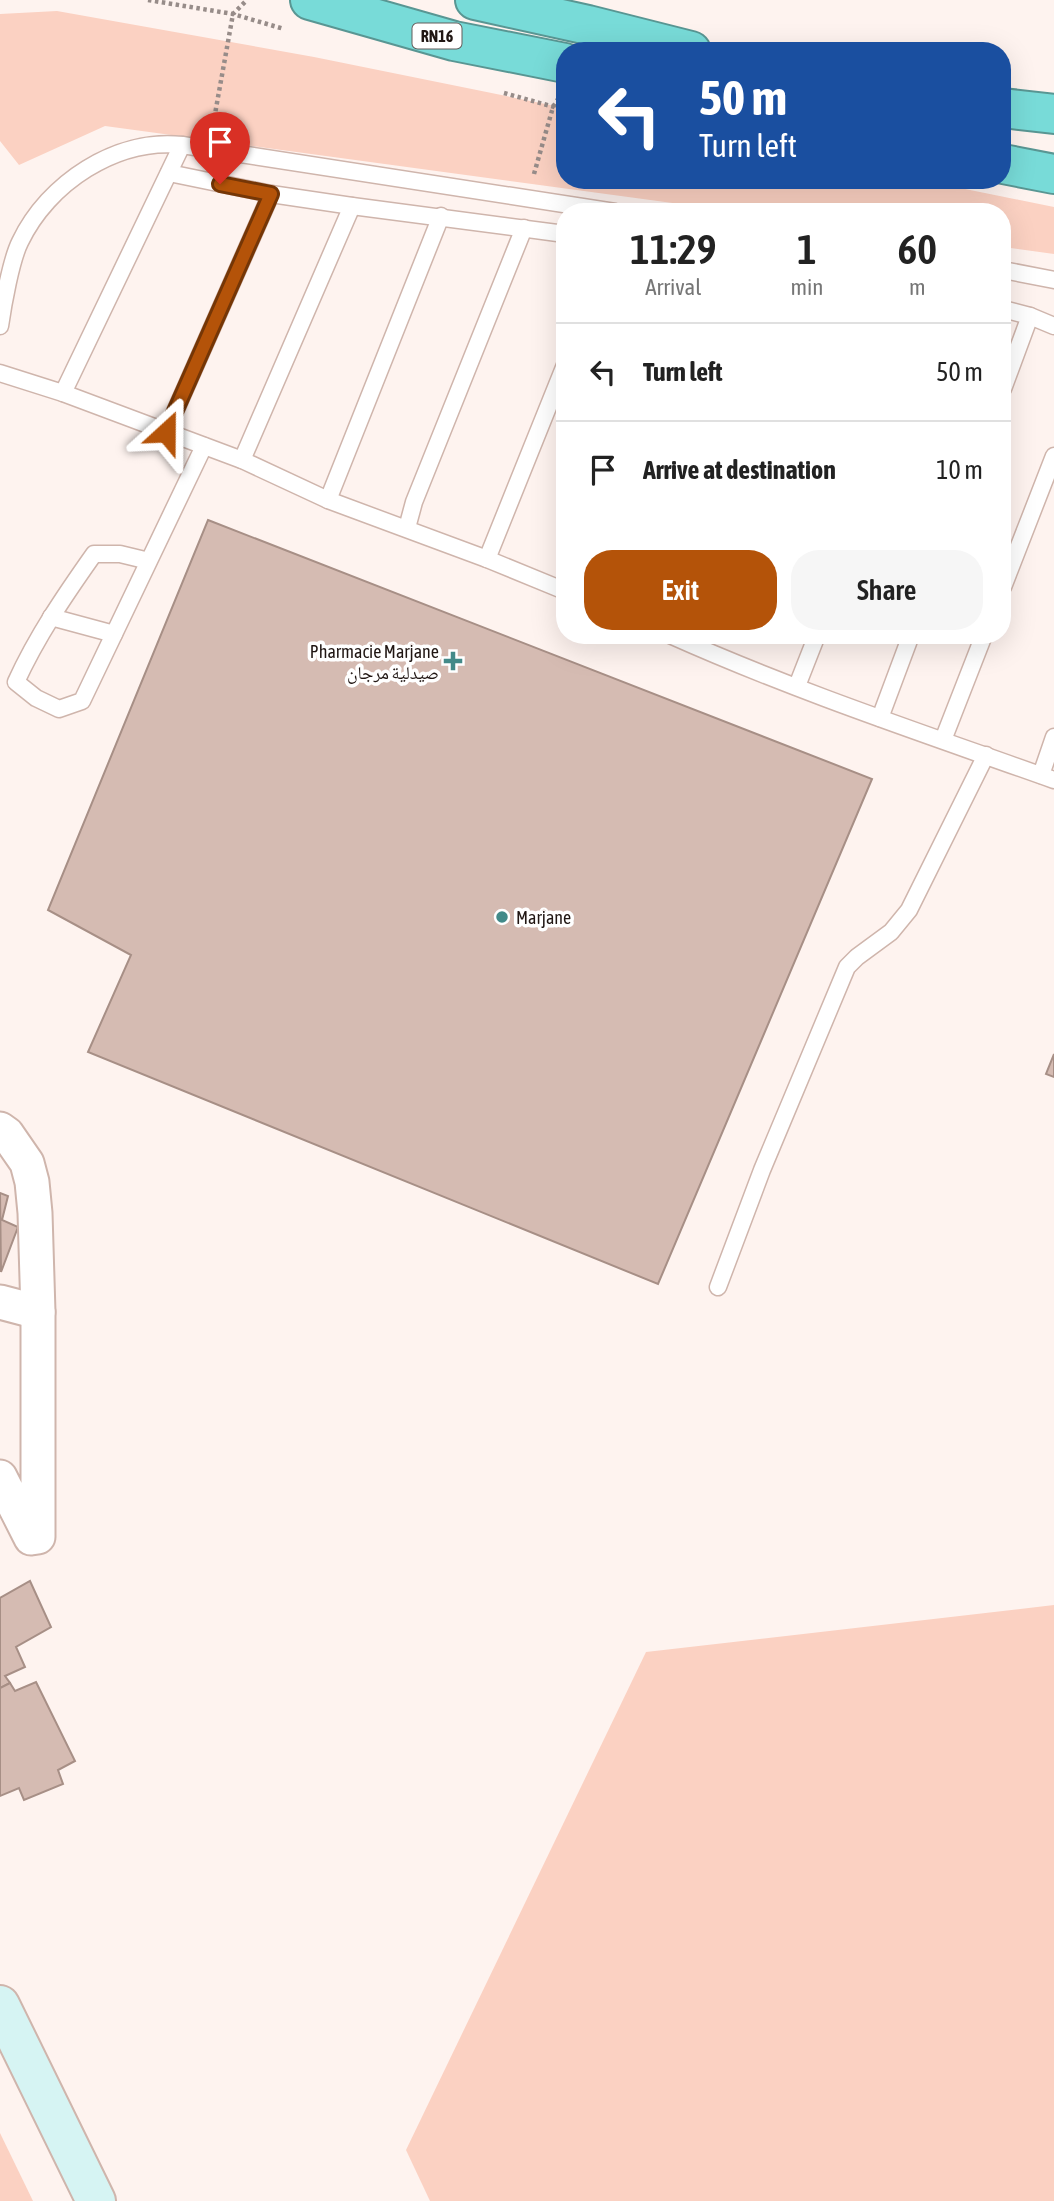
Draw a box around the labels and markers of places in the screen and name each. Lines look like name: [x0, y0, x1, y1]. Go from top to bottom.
pin: [190, 112, 250, 184]
place label: Pharmacie Marjane صيدلية مرجان: [310, 641, 439, 684]
marker: Pharmacie Marjane صيدلية مرجان: [445, 653, 461, 669]
place label: Marjane: [516, 907, 571, 928]
marker: Marjane: [494, 909, 510, 925]

